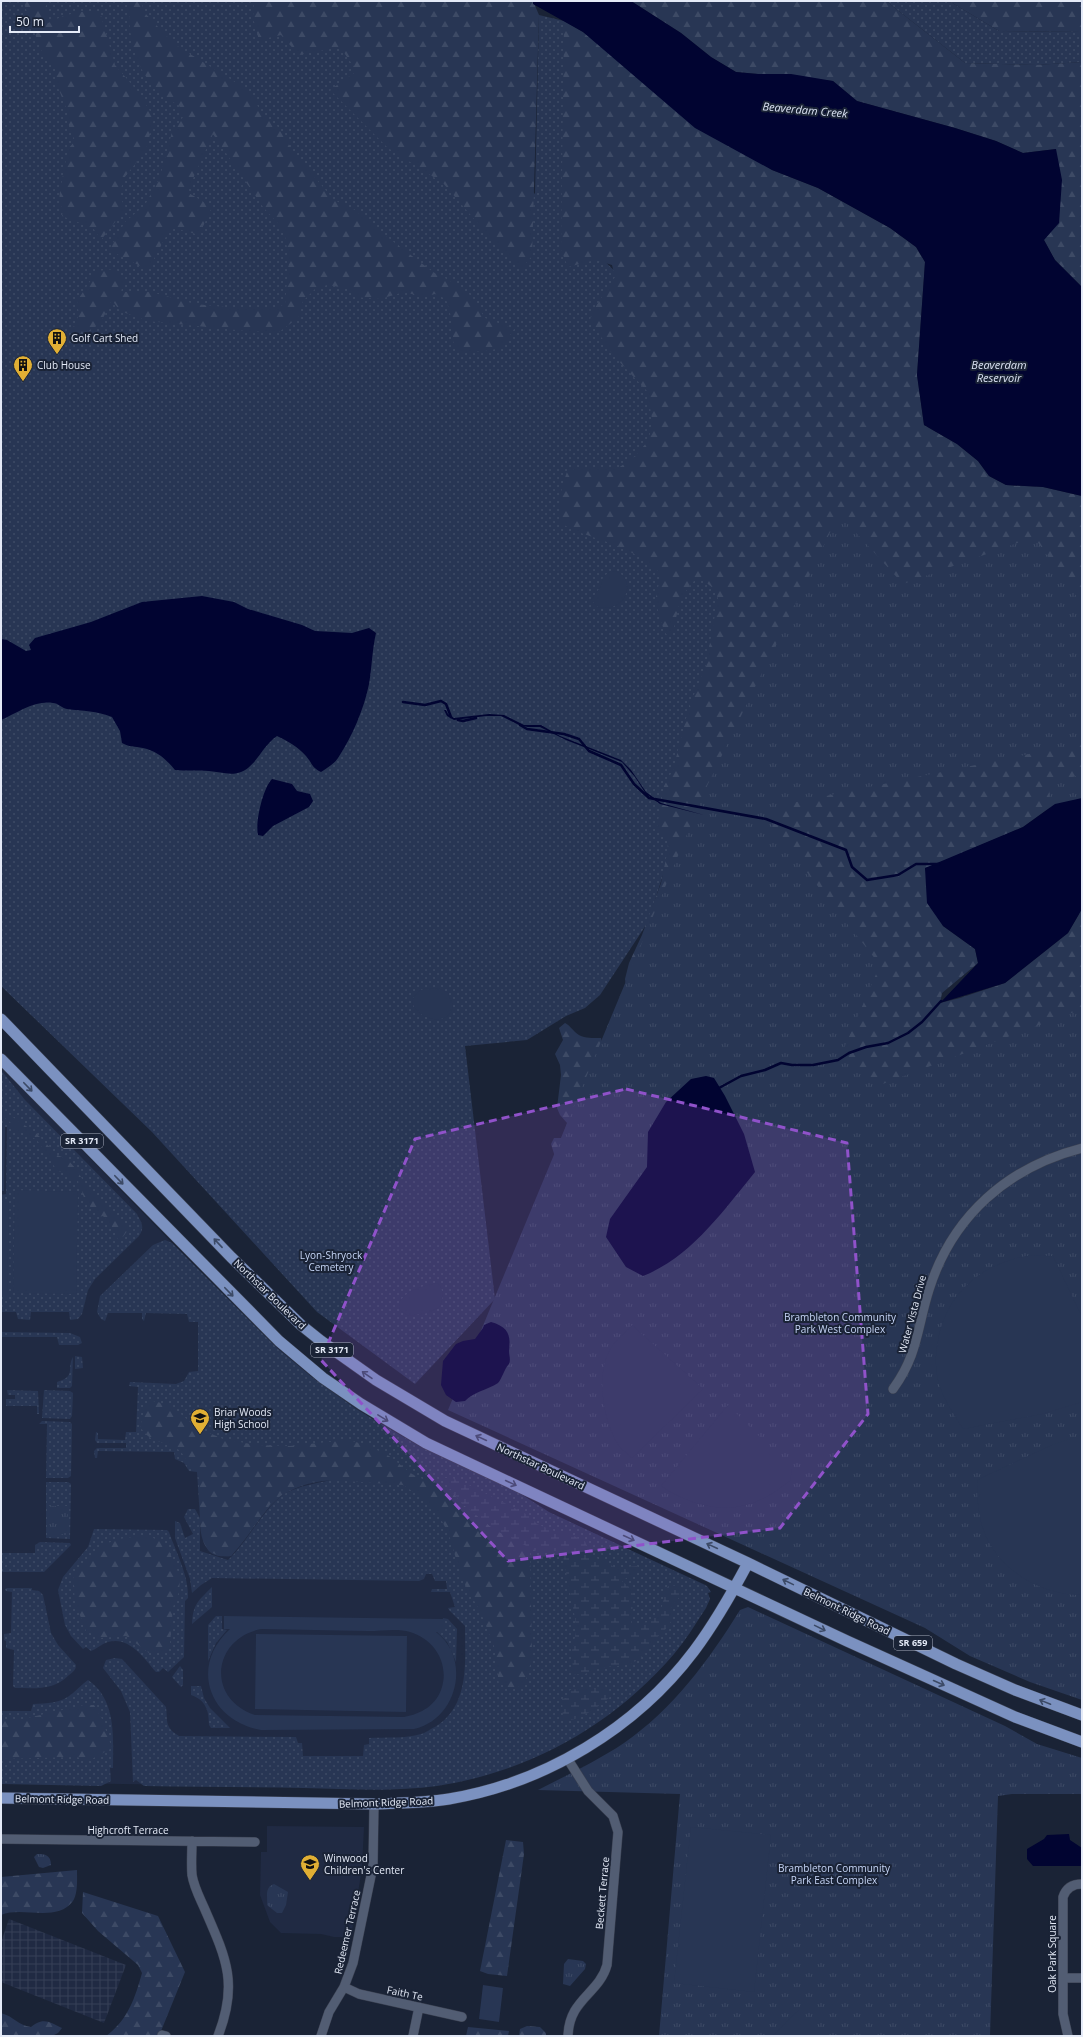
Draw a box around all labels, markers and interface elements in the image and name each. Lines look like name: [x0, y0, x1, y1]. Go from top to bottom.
scale bar: [10, 8, 79, 34]
text: 50 m: [16, 13, 44, 30]
water label: Beaverdam Creek: [762, 98, 849, 121]
building icon: Golf Cart Shed: [46, 327, 68, 355]
place label: Golf Cart Shed: [71, 331, 138, 345]
building icon: Club House: [12, 354, 34, 382]
water label: Beaverdam Reservoir: [971, 357, 1027, 385]
place label: Club House: [37, 358, 91, 372]
one-way arrow: [23, 1082, 33, 1092]
road number: SR 3171: [61, 1134, 103, 1148]
one-way arrow: [114, 1175, 124, 1185]
one-way arrow: [213, 1238, 222, 1248]
park label: Lyon-Shryock Cemetery: [300, 1248, 363, 1274]
street label: Northstar Boulevard: [231, 1256, 309, 1332]
street label: Water Vista Drive: [895, 1273, 929, 1355]
one-way arrow: [224, 1287, 234, 1297]
park label: Brambleton Community Park West Complex: [784, 1310, 897, 1336]
road number: SR 3171: [311, 1343, 353, 1357]
one-way arrow: [362, 1371, 373, 1379]
place label: Briar Woods High School: [214, 1405, 272, 1431]
school or university icon: Briar Woods High School: [189, 1407, 211, 1435]
one-way arrow: [377, 1414, 388, 1422]
one-way arrow: [475, 1434, 487, 1441]
street label: Northstar Boulevard: [495, 1439, 587, 1493]
one-way arrow: [505, 1480, 517, 1487]
one-way arrow: [623, 1535, 635, 1542]
one-way arrow: [707, 1542, 719, 1549]
one-way arrow: [782, 1578, 794, 1585]
street label: Belmont Ridge Road: [801, 1584, 893, 1638]
one-way arrow: [814, 1625, 826, 1632]
road number: SR 659: [894, 1636, 932, 1650]
one-way arrow: [932, 1679, 944, 1687]
one-way arrow: [1040, 1698, 1052, 1706]
street label: Belmont Ridge Road: [15, 1791, 109, 1807]
street label: Belmont Ridge Road: [339, 1793, 433, 1811]
street label: Highcroft Terrace: [87, 1823, 169, 1837]
place label: Winwood Children's Center: [324, 1851, 404, 1877]
school or university icon: Winwood Children's Center: [299, 1853, 321, 1881]
street label: Beckett Terrace: [592, 1856, 612, 1930]
park label: Brambleton Community Park East Complex: [778, 1861, 891, 1887]
street label: Redeemer Terrace: [331, 1888, 364, 1975]
street label: Oak Park Square: [1045, 1915, 1059, 1993]
street label: Faith Te: [386, 1982, 425, 2004]

